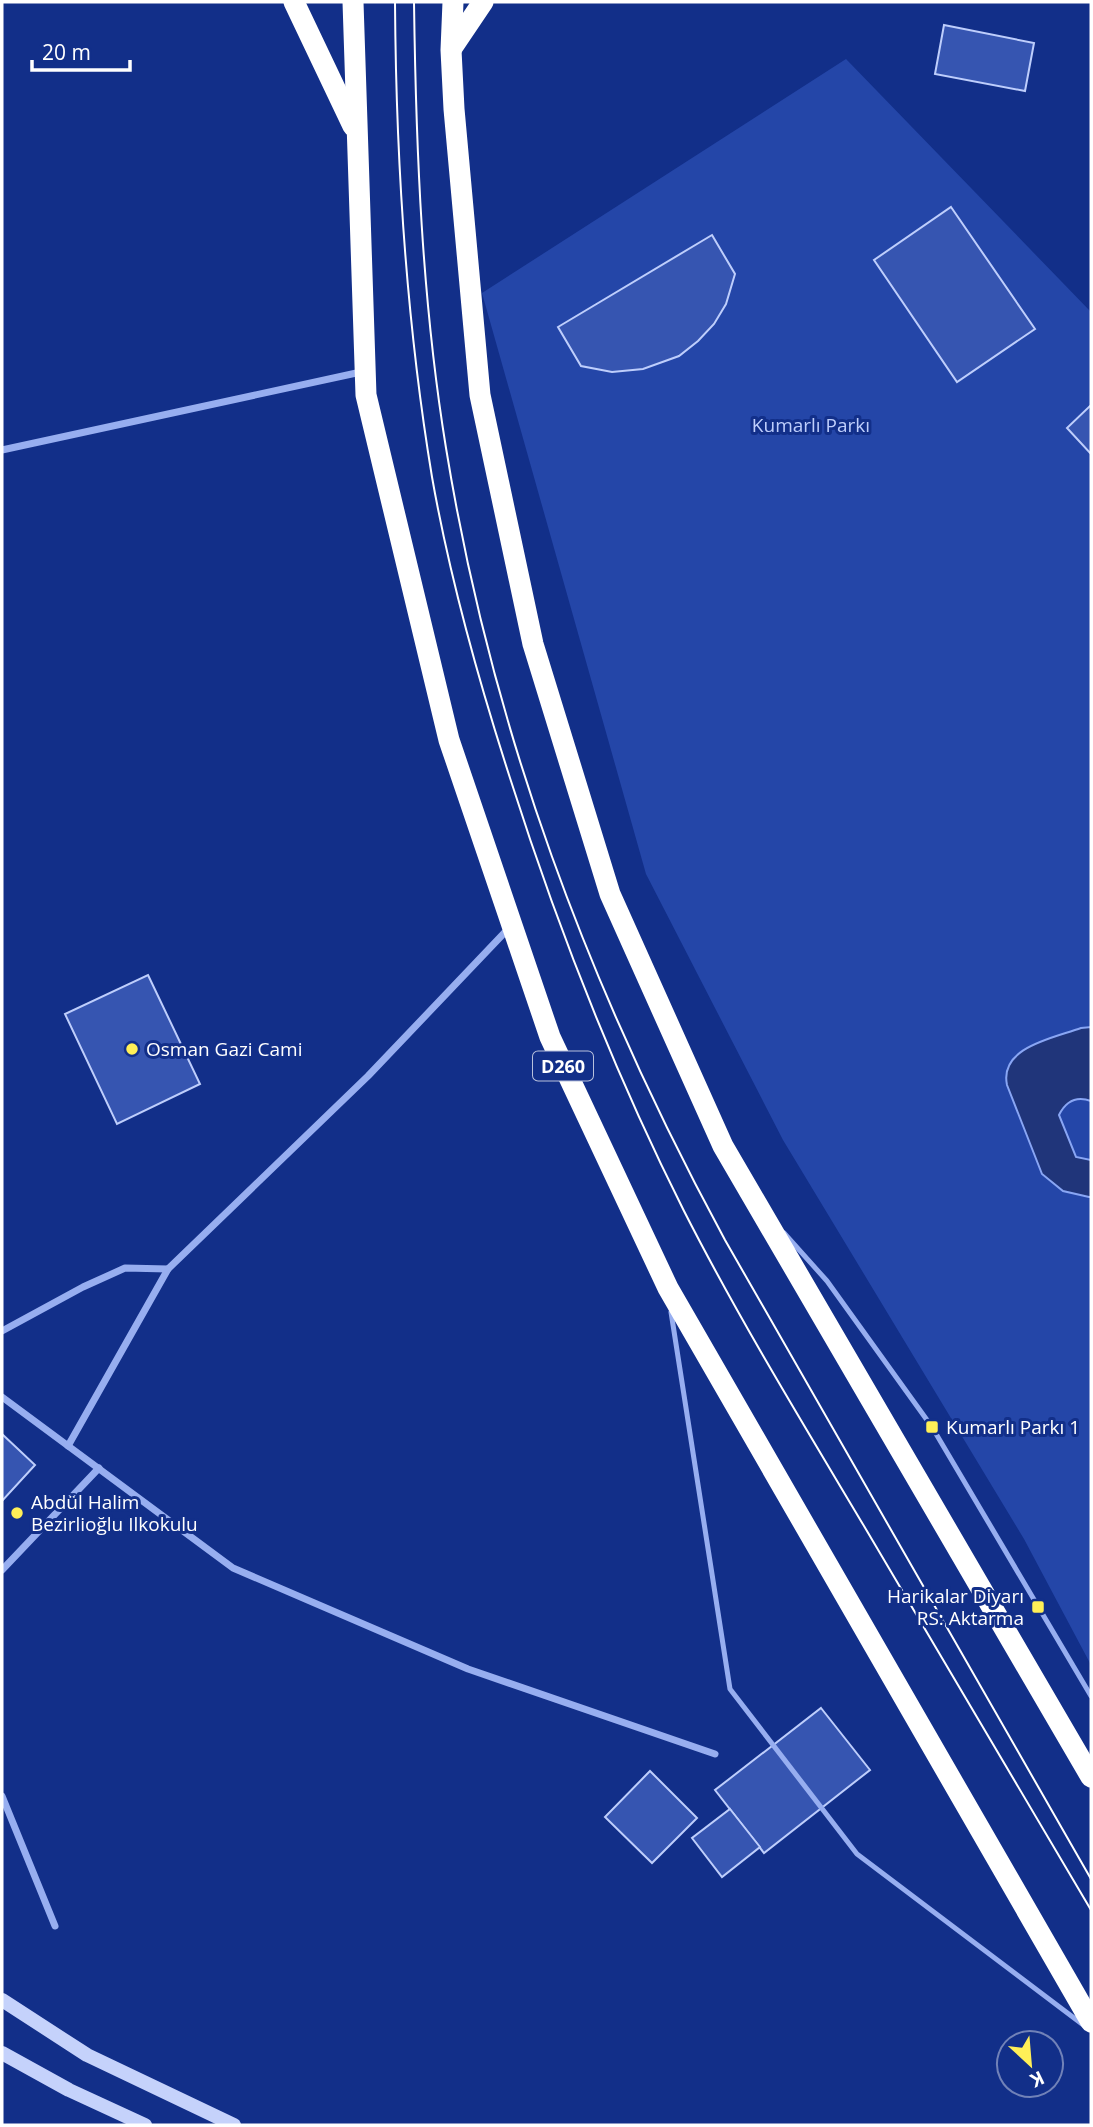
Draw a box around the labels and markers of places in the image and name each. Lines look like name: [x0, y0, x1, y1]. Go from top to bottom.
place label: Osman Gazi Cami: [146, 1036, 303, 1062]
marker: Osman Gazi Cami: [124, 1041, 140, 1057]
place label: Kumarlı Parkı 1: [946, 1414, 1080, 1440]
marker: Kumarlı Parkı 1: [924, 1419, 940, 1435]
place label: Abdül Halim Bezirlioğlu Ilkokulu: [31, 1489, 198, 1537]
marker: Abdül Halim Bezirlioğlu Ilkokulu: [9, 1505, 25, 1521]
place label: Harikalar Diyarı RS: Aktarma: [887, 1583, 1024, 1631]
marker: Harikalar Diyarı RS: Aktarma: [1030, 1599, 1046, 1615]

